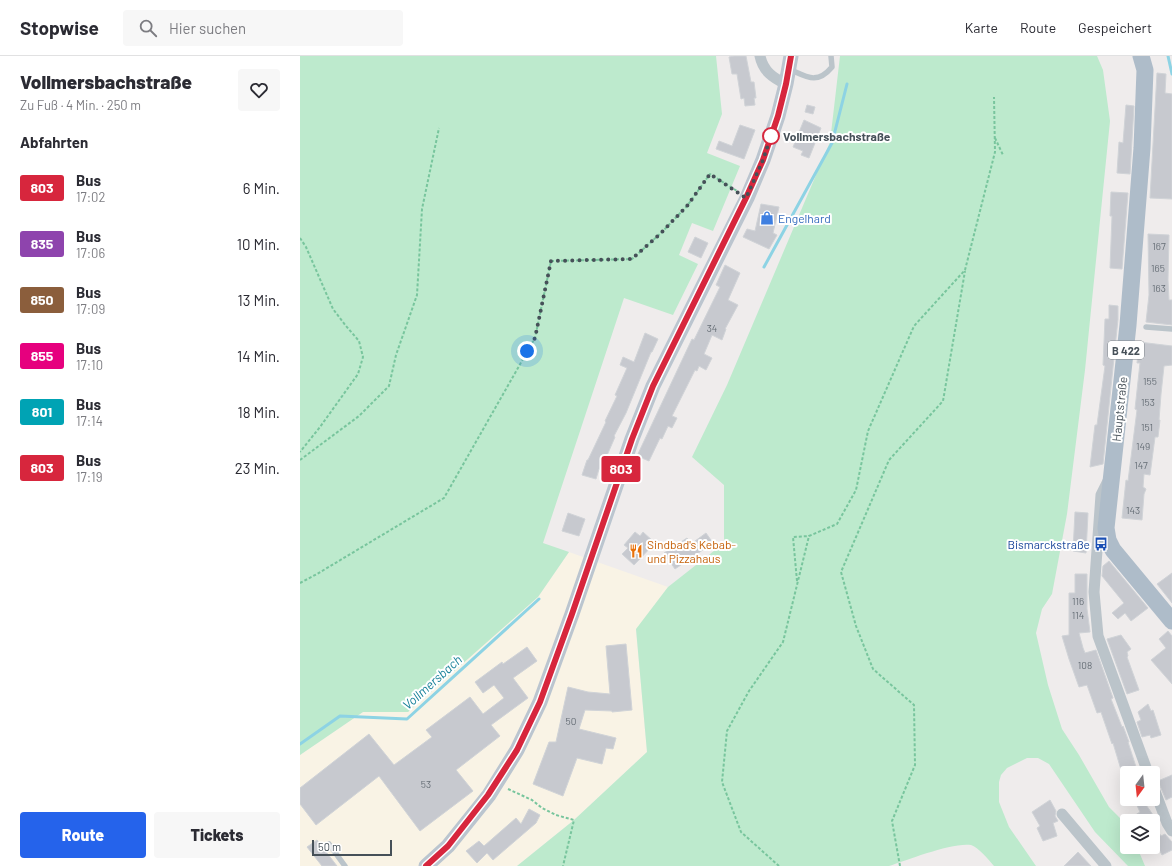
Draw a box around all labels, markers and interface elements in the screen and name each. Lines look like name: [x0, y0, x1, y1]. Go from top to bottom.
search box: [123, 10, 403, 46]
text: Stopwise: [20, 16, 99, 39]
icon: search: [137, 17, 159, 39]
text: Hier suchen: [169, 19, 246, 37]
text: Karte: [965, 19, 998, 36]
text: Route: [1020, 19, 1056, 36]
text: Gespeichert: [1078, 19, 1152, 36]
button: heart: [238, 69, 280, 111]
text: Vollmersbachstraße: [20, 70, 192, 93]
text: Zu Fuß · 4 Min. · 250 m: [20, 97, 141, 113]
marker: Vollmersbachstraße: [762, 127, 780, 145]
place label: Vollmersbachstraße: [783, 129, 891, 143]
text: Abfahrten: [20, 133, 88, 151]
text: Bus: [76, 171, 101, 189]
text: 803: [30, 179, 54, 196]
text: 6 Min.: [243, 179, 280, 197]
text: 17:02: [76, 189, 105, 205]
shop icon: Engelhard: [759, 210, 775, 226]
place label: Engelhard: [778, 211, 831, 225]
text: Bus: [76, 227, 101, 245]
text: 835: [31, 235, 53, 252]
text: 10 Min.: [237, 235, 280, 253]
house number: 167: [1152, 240, 1166, 252]
text: 17:06: [76, 245, 105, 261]
house number: 165: [1151, 262, 1165, 274]
house number: 163: [1152, 282, 1166, 294]
text: Bus: [76, 283, 101, 301]
text: 850: [30, 291, 54, 308]
text: 13 Min.: [238, 291, 280, 309]
text: 17:09: [76, 301, 105, 317]
house number: 34: [707, 322, 717, 334]
text: Bus: [76, 339, 101, 357]
your location: [517, 341, 537, 361]
road number: B 422: [1108, 341, 1144, 359]
text: 855: [31, 347, 53, 364]
text: 14 Min.: [237, 347, 280, 365]
text: 17:10: [76, 357, 103, 373]
house number: 155: [1143, 375, 1157, 387]
street label: Hauptstraße: [1109, 376, 1129, 442]
text: Bus: [76, 395, 101, 413]
house number: 153: [1141, 396, 1155, 408]
text: 801: [32, 403, 52, 420]
text: 18 Min.: [237, 403, 280, 421]
text: 17:14: [76, 413, 103, 429]
house number: 151: [1141, 421, 1153, 433]
house number: 149: [1136, 440, 1150, 452]
text: Bus: [76, 451, 101, 469]
line badge: 803: [598, 456, 644, 482]
text: 803: [30, 459, 54, 476]
text: 23 Min.: [235, 459, 280, 477]
house number: 147: [1134, 459, 1148, 471]
text: 803: [609, 460, 633, 477]
text: 17:19: [76, 469, 102, 485]
house number: 143: [1126, 504, 1140, 516]
bus stop icon: Bismarckstraße: [1093, 536, 1109, 552]
place label: Sindbad's Kebab- und Pizzahaus: [647, 537, 736, 565]
place label: Bismarckstraße: [1007, 537, 1090, 551]
restaurant icon: Sindbad's Kebab- und Pizzahaus: [628, 543, 644, 559]
house number: 116: [1072, 595, 1084, 607]
house number: 114: [1072, 609, 1084, 621]
water label: Vollmersbach: [399, 651, 465, 713]
house number: 108: [1078, 659, 1092, 671]
house number: 50: [566, 715, 576, 727]
north arrow: [1120, 766, 1160, 806]
map controls: [1120, 766, 1160, 854]
house number: 53: [421, 778, 431, 790]
button: Route: [20, 812, 146, 858]
button: Tickets: [154, 812, 280, 858]
button: layers: [1120, 814, 1160, 854]
scale bar: [312, 838, 392, 857]
text: 50 m: [318, 840, 341, 853]

